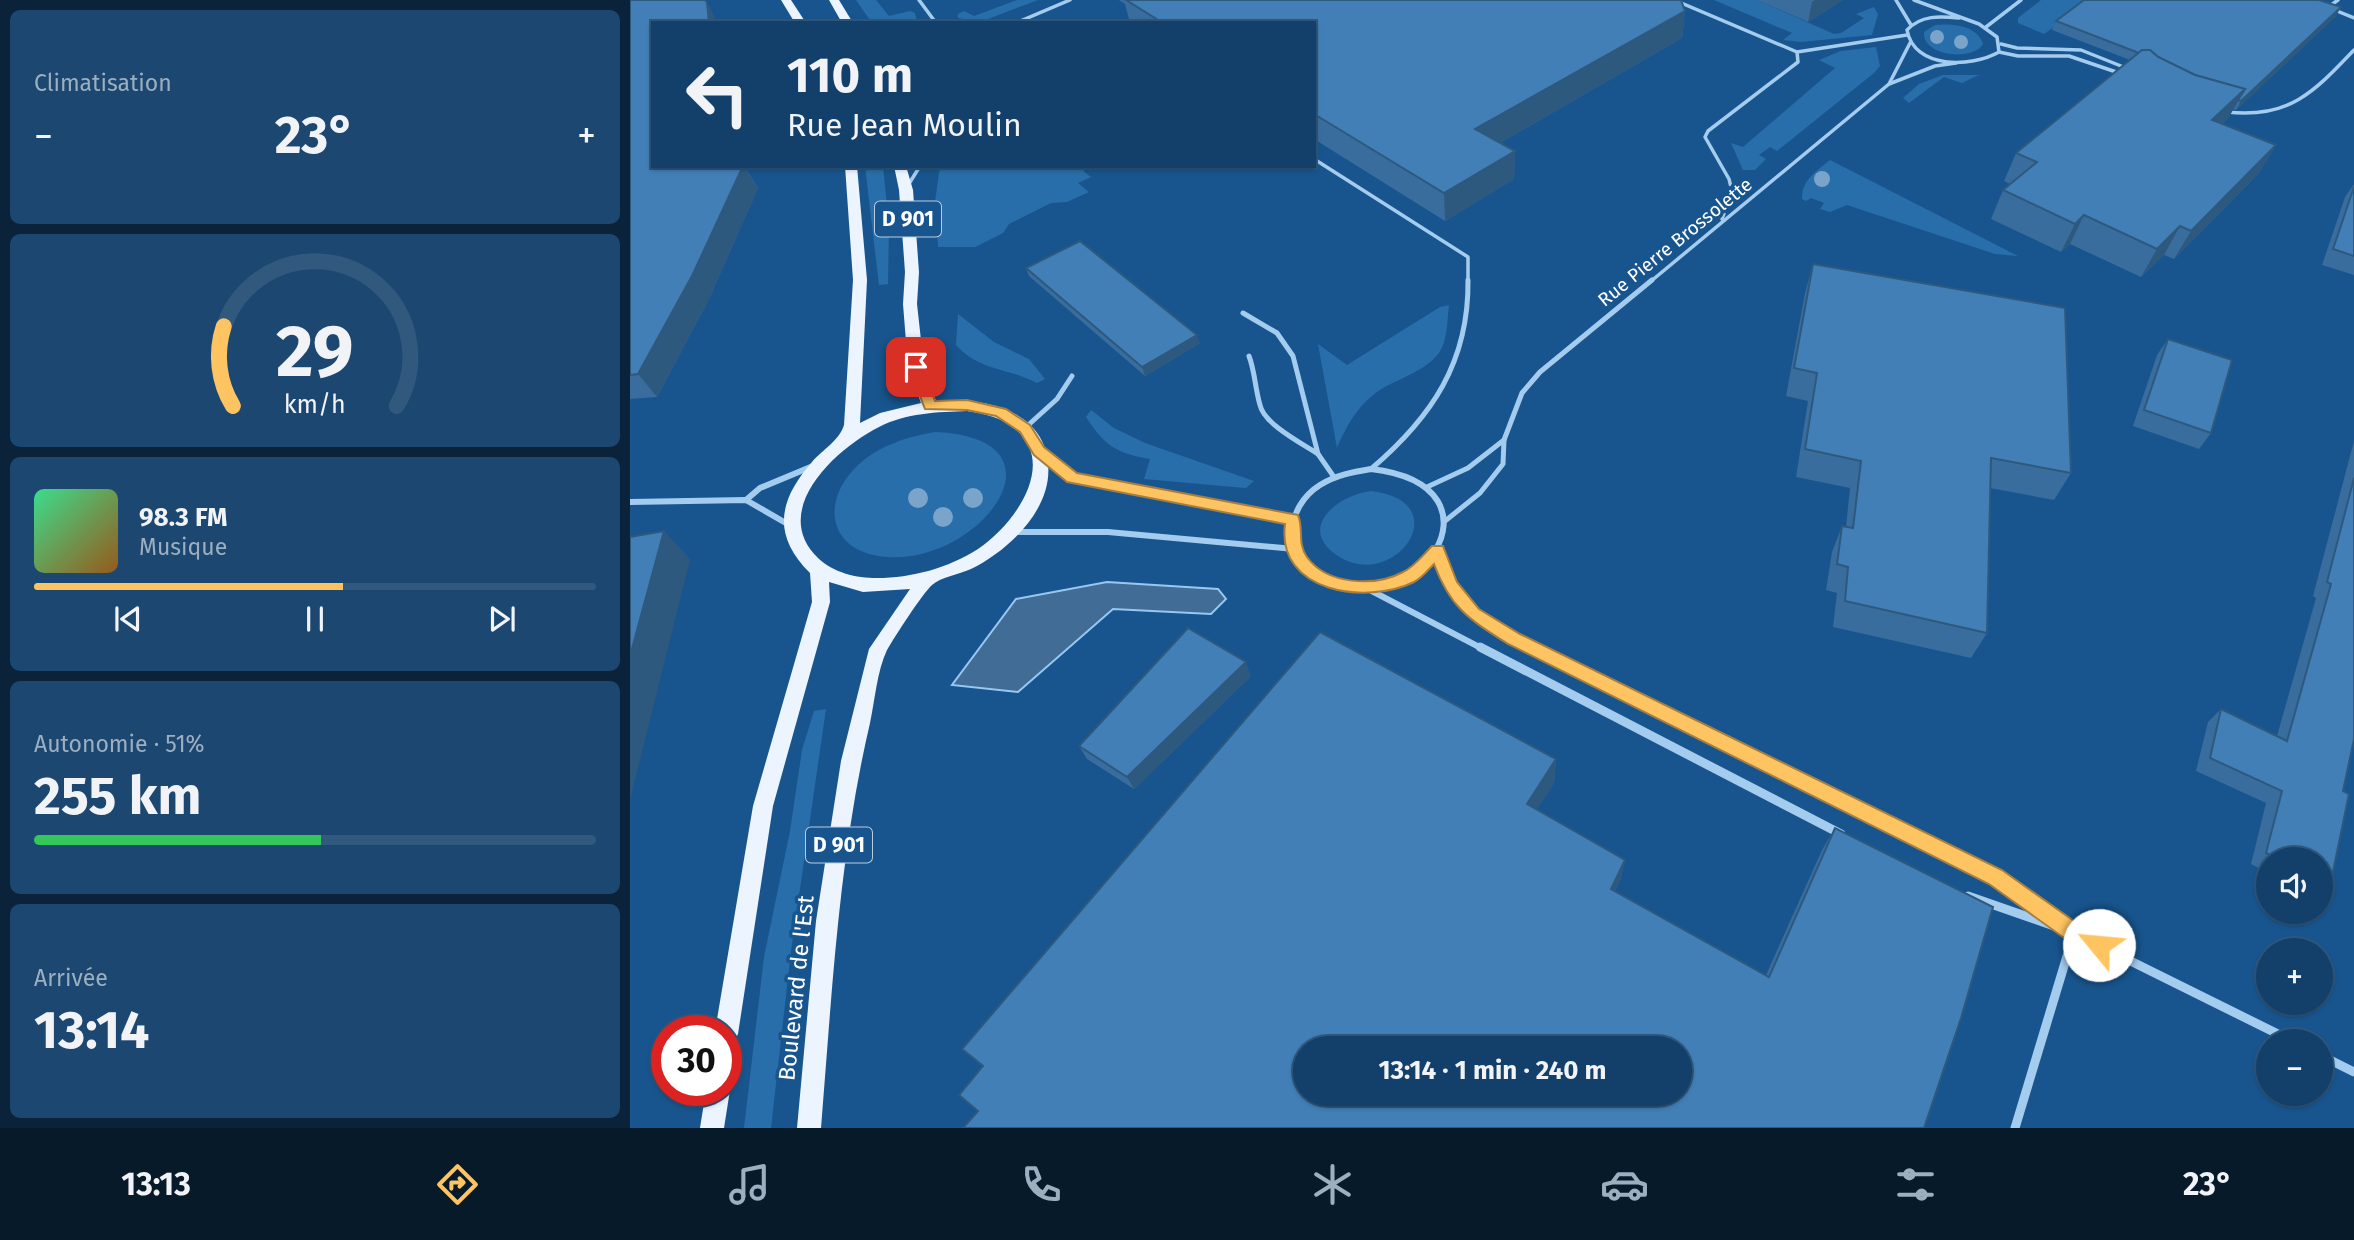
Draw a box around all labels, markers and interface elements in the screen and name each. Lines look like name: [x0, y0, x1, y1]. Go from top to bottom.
text: 110 m: [787, 46, 913, 105]
icon: left: [672, 49, 763, 140]
text: Climatisation: [34, 69, 172, 97]
text: 23°: [275, 104, 355, 167]
text: Rue Jean Moulin: [787, 106, 1022, 144]
text: −: [34, 113, 53, 159]
text: +: [577, 113, 596, 159]
street label: Rue Pierre Brossolette: [1593, 173, 1757, 311]
road number: D 901: [875, 202, 941, 236]
text: 29: [276, 309, 354, 396]
pin: [886, 337, 946, 397]
icon: arrive: [897, 348, 935, 386]
text: km/h: [284, 390, 346, 420]
text: 98.3 FM: [139, 502, 227, 533]
text: Musique: [139, 533, 227, 561]
icon: previous: [109, 600, 147, 638]
icon: pause: [296, 600, 334, 638]
icon: next: [483, 600, 521, 638]
text: Autonomie · 51%: [34, 730, 205, 758]
text: 255 km: [34, 765, 201, 828]
road number: D 901: [806, 828, 872, 862]
map controls: [2256, 847, 2333, 1106]
button: sound: [2256, 847, 2333, 924]
street label: Boulevard de l'Est: [772, 893, 820, 1082]
position arrow: [2062, 908, 2136, 982]
button: +: [2256, 938, 2333, 1015]
text: Arrivée: [34, 964, 108, 992]
text: 13:14: [34, 999, 149, 1062]
speed limit sign: 30: [651, 1015, 742, 1106]
button: −: [2256, 1029, 2333, 1106]
text: 13:14 · 1 min · 240 m: [1378, 1055, 1607, 1086]
icon: directions: [433, 1160, 482, 1209]
icon: music: [725, 1160, 774, 1209]
icon: phone: [1017, 1160, 1066, 1209]
icon: climate: [1308, 1160, 1357, 1209]
icon: car: [1600, 1160, 1649, 1209]
icon: filters: [1891, 1160, 1940, 1209]
text: 13:13: [121, 1165, 191, 1203]
text: 23°: [2183, 1165, 2233, 1203]

